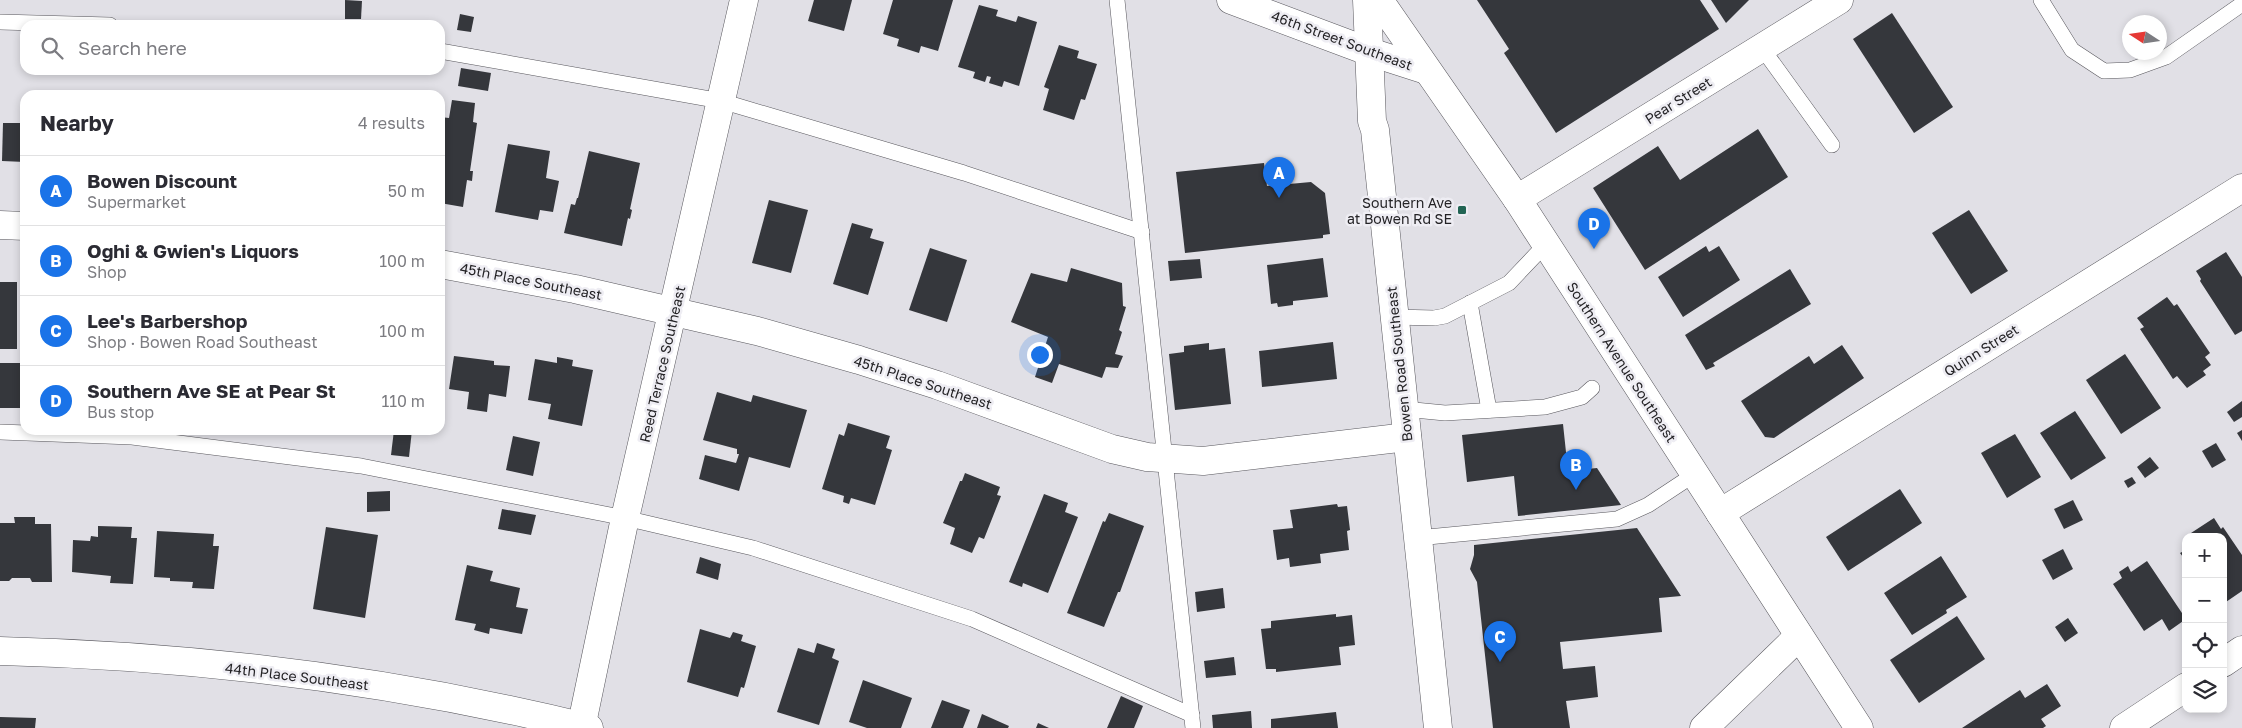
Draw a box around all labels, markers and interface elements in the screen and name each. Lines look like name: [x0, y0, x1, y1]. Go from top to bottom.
street label: 46th Street Southeast: [1269, 7, 1415, 73]
north arrow: [2122, 15, 2167, 60]
search box: [20, 20, 445, 75]
icon: search: [38, 34, 66, 62]
text: Search here: [78, 36, 187, 59]
street label: Pear Street: [1641, 73, 1715, 127]
text: Nearby: [40, 110, 114, 136]
text: 4 results: [358, 113, 425, 133]
pin: A: [1263, 157, 1295, 198]
text: Bowen Discount: [87, 169, 237, 192]
text: A: [50, 181, 62, 201]
text: 50 m: [388, 181, 425, 201]
text: Supermarket: [87, 192, 186, 212]
place label: Southern Ave at Bowen Rd SE: [1347, 194, 1452, 227]
marker: Southern Ave at Bowen Rd SE: [1456, 204, 1468, 216]
pin: D: [1578, 208, 1610, 249]
text: Oghi & Gwien's Liquors: [87, 239, 299, 262]
text: B: [50, 251, 62, 271]
text: 100 m: [379, 251, 425, 271]
street label: 45th Place Southeast: [459, 259, 603, 303]
text: Shop: [87, 262, 127, 282]
street label: Southern Avenue Southeast: [1564, 279, 1680, 445]
street label: Reed Terrace Southeast: [636, 284, 688, 444]
street label: Bowen Road Southeast: [1382, 286, 1416, 442]
text: Lee's Barbershop: [87, 309, 247, 332]
street label: Quinn Street: [1941, 320, 2021, 380]
text: C: [50, 321, 62, 341]
text: 100 m: [379, 321, 425, 341]
text: Shop · Bowen Road Southeast: [87, 332, 318, 352]
your location: [1027, 342, 1053, 368]
street label: 45th Place Southeast: [852, 352, 994, 412]
text: Southern Ave SE at Pear St: [87, 379, 336, 402]
text: D: [50, 391, 62, 411]
text: 110 m: [381, 391, 425, 411]
text: Bus stop: [87, 402, 154, 422]
pin: B: [1560, 449, 1592, 490]
map controls: [2182, 533, 2227, 713]
button: +: [2182, 533, 2227, 578]
button: −: [2182, 578, 2227, 623]
pin: C: [1484, 621, 1516, 662]
button: locate: [2182, 623, 2227, 668]
street label: 44th Place Southeast: [224, 659, 370, 693]
button: layers: [2182, 668, 2227, 713]

